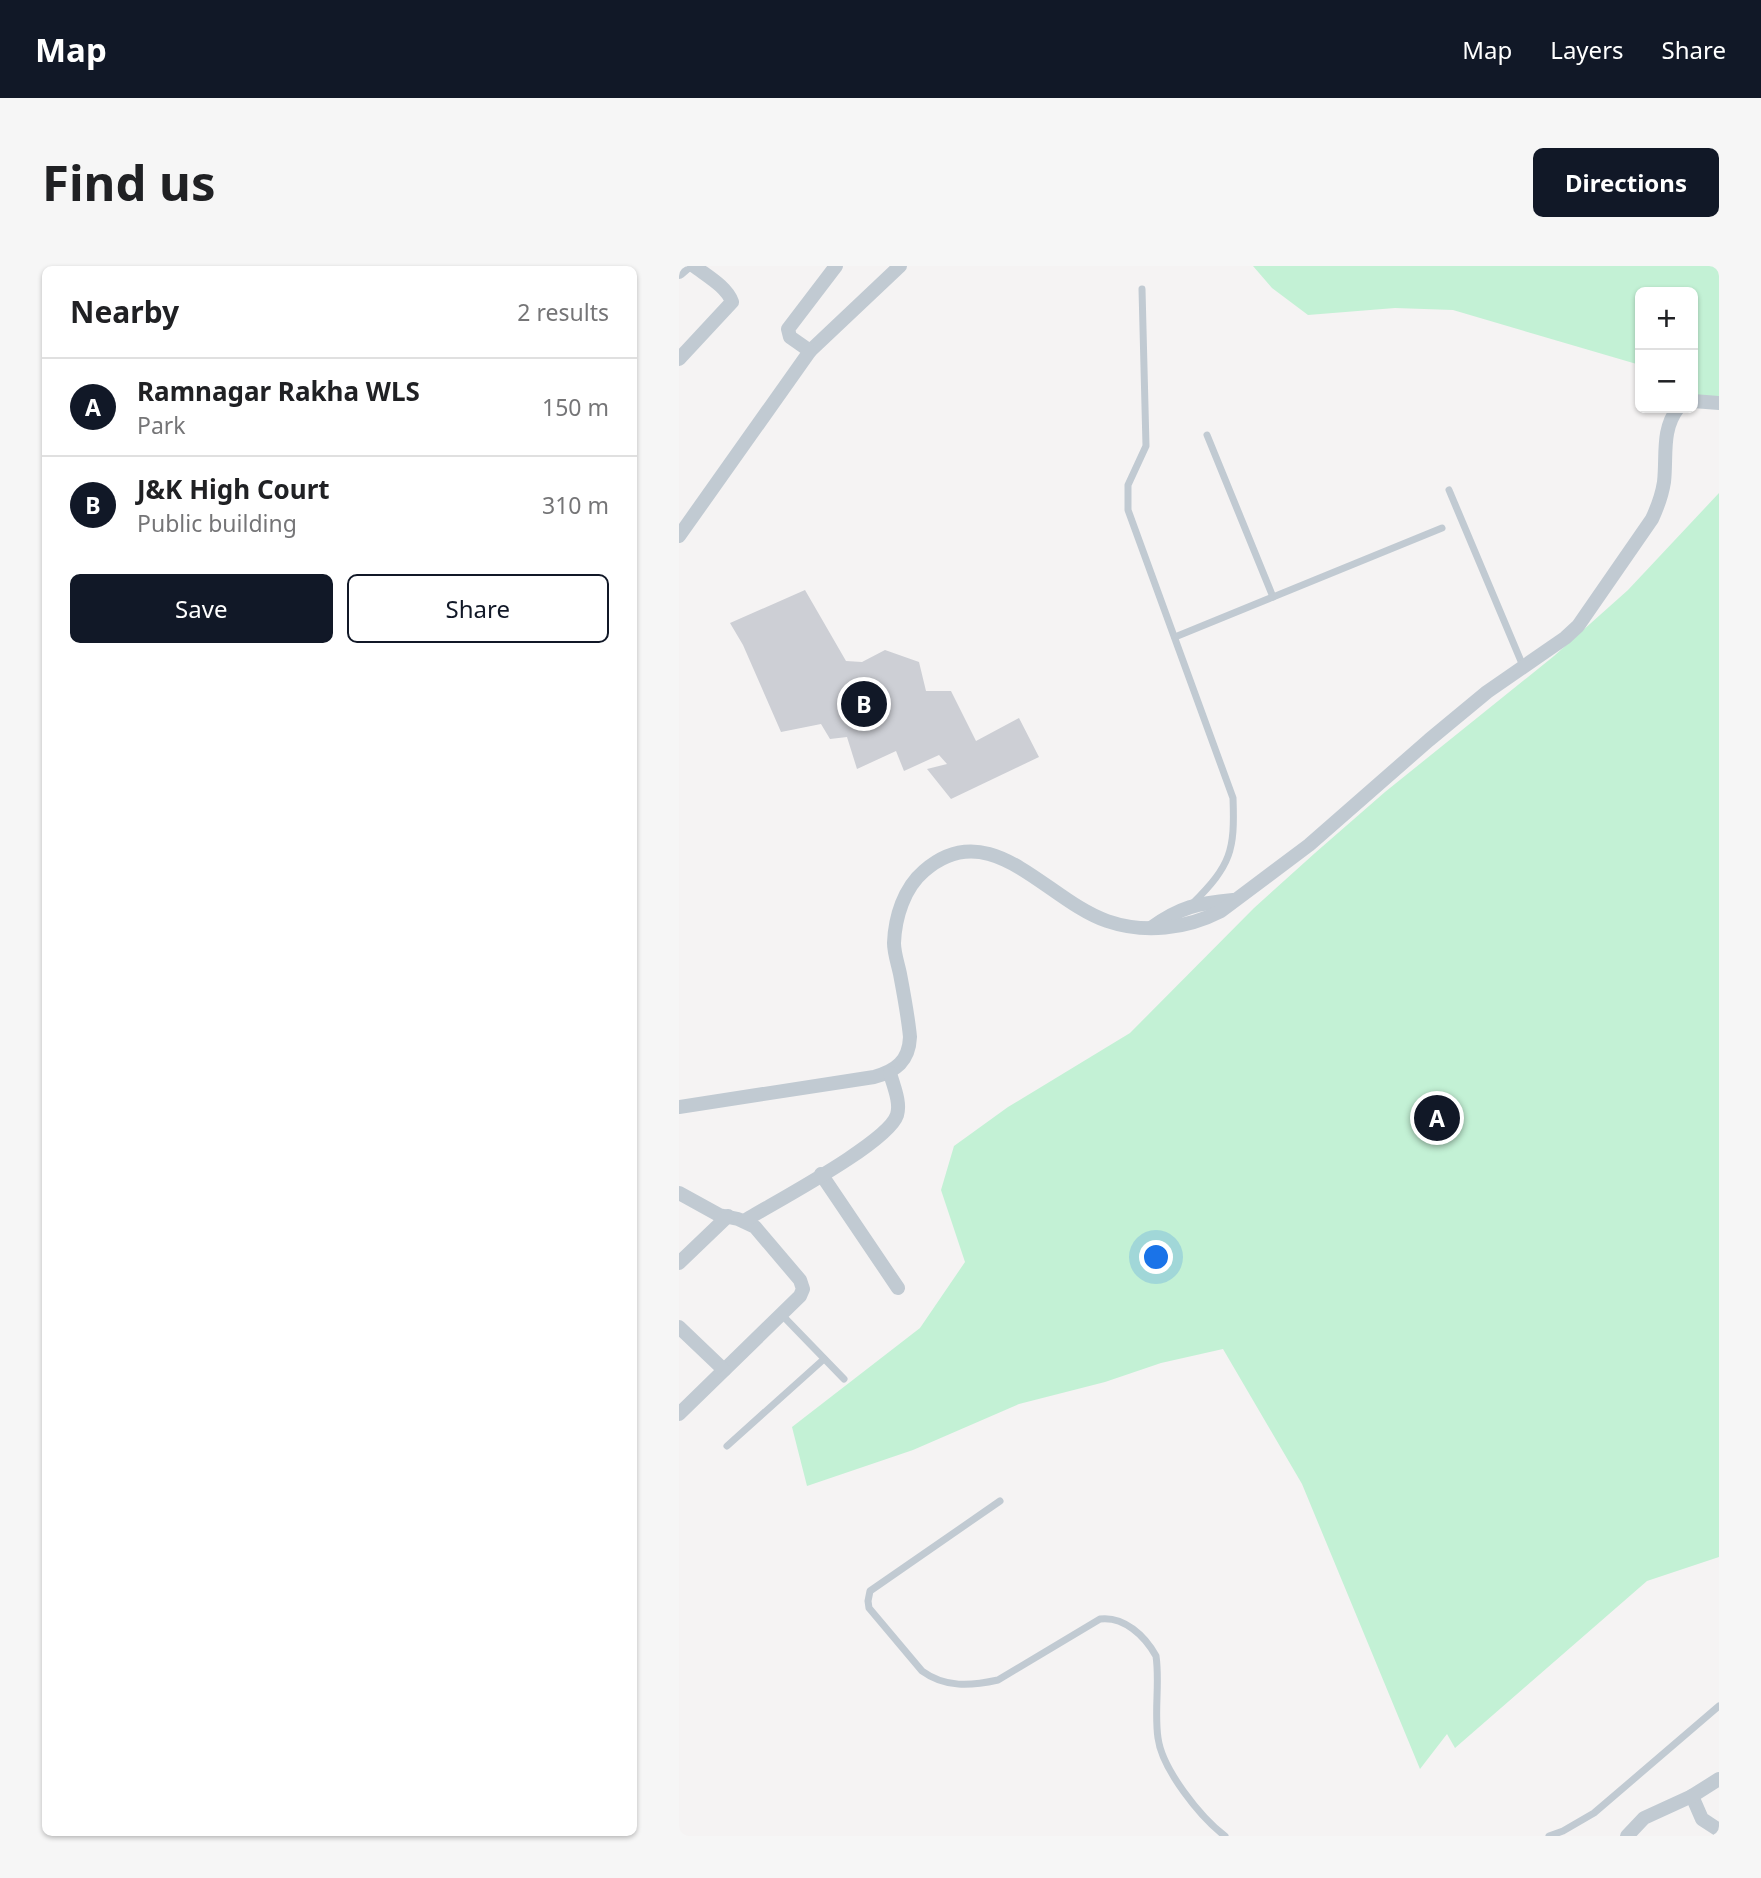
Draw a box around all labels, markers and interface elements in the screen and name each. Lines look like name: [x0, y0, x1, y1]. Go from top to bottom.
text: Map: [35, 27, 107, 72]
text: Map: [1462, 33, 1512, 66]
text: Layers: [1550, 33, 1624, 66]
text: Share: [1662, 33, 1726, 66]
button: Directions: [1533, 148, 1719, 217]
text: Find us: [42, 149, 216, 215]
map controls: [1635, 287, 1698, 413]
button: +: [1635, 287, 1698, 350]
text: Nearby: [70, 291, 179, 332]
text: 2 results: [517, 296, 609, 328]
button: −: [1635, 350, 1698, 413]
text: Ramnagar Rakha WLS: [137, 373, 420, 409]
text: A: [85, 391, 101, 423]
text: 150 m: [542, 391, 609, 423]
text: Park: [137, 409, 186, 441]
text: J&K High Court: [137, 471, 330, 507]
text: B: [85, 489, 101, 521]
text: 310 m: [542, 489, 609, 521]
text: Public building: [137, 507, 297, 539]
button: Save: [70, 574, 333, 643]
button: Share: [347, 574, 609, 643]
pin: B: [841, 678, 887, 730]
pin: A: [1414, 1092, 1460, 1144]
your location: [1139, 1240, 1173, 1274]

